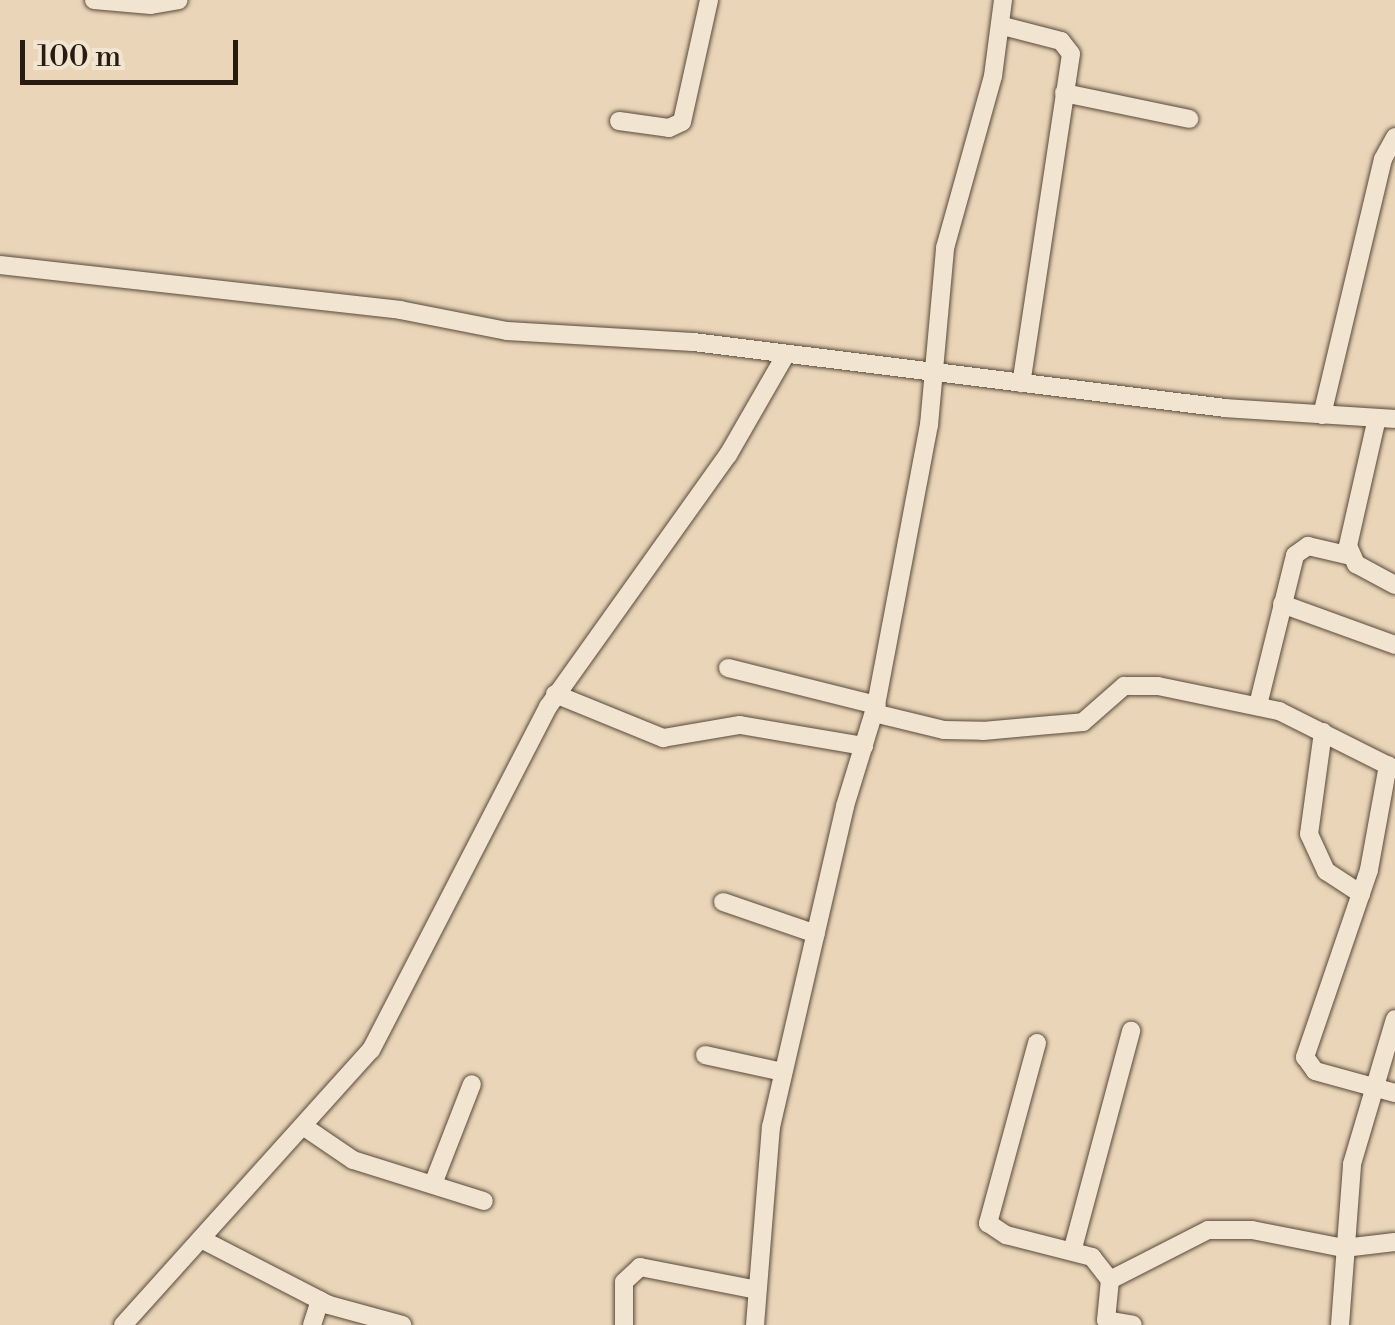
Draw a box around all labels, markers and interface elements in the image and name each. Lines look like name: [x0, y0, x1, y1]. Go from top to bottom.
scale bar: [25, 20, 242, 82]
text: 100 m: [37, 38, 121, 76]

